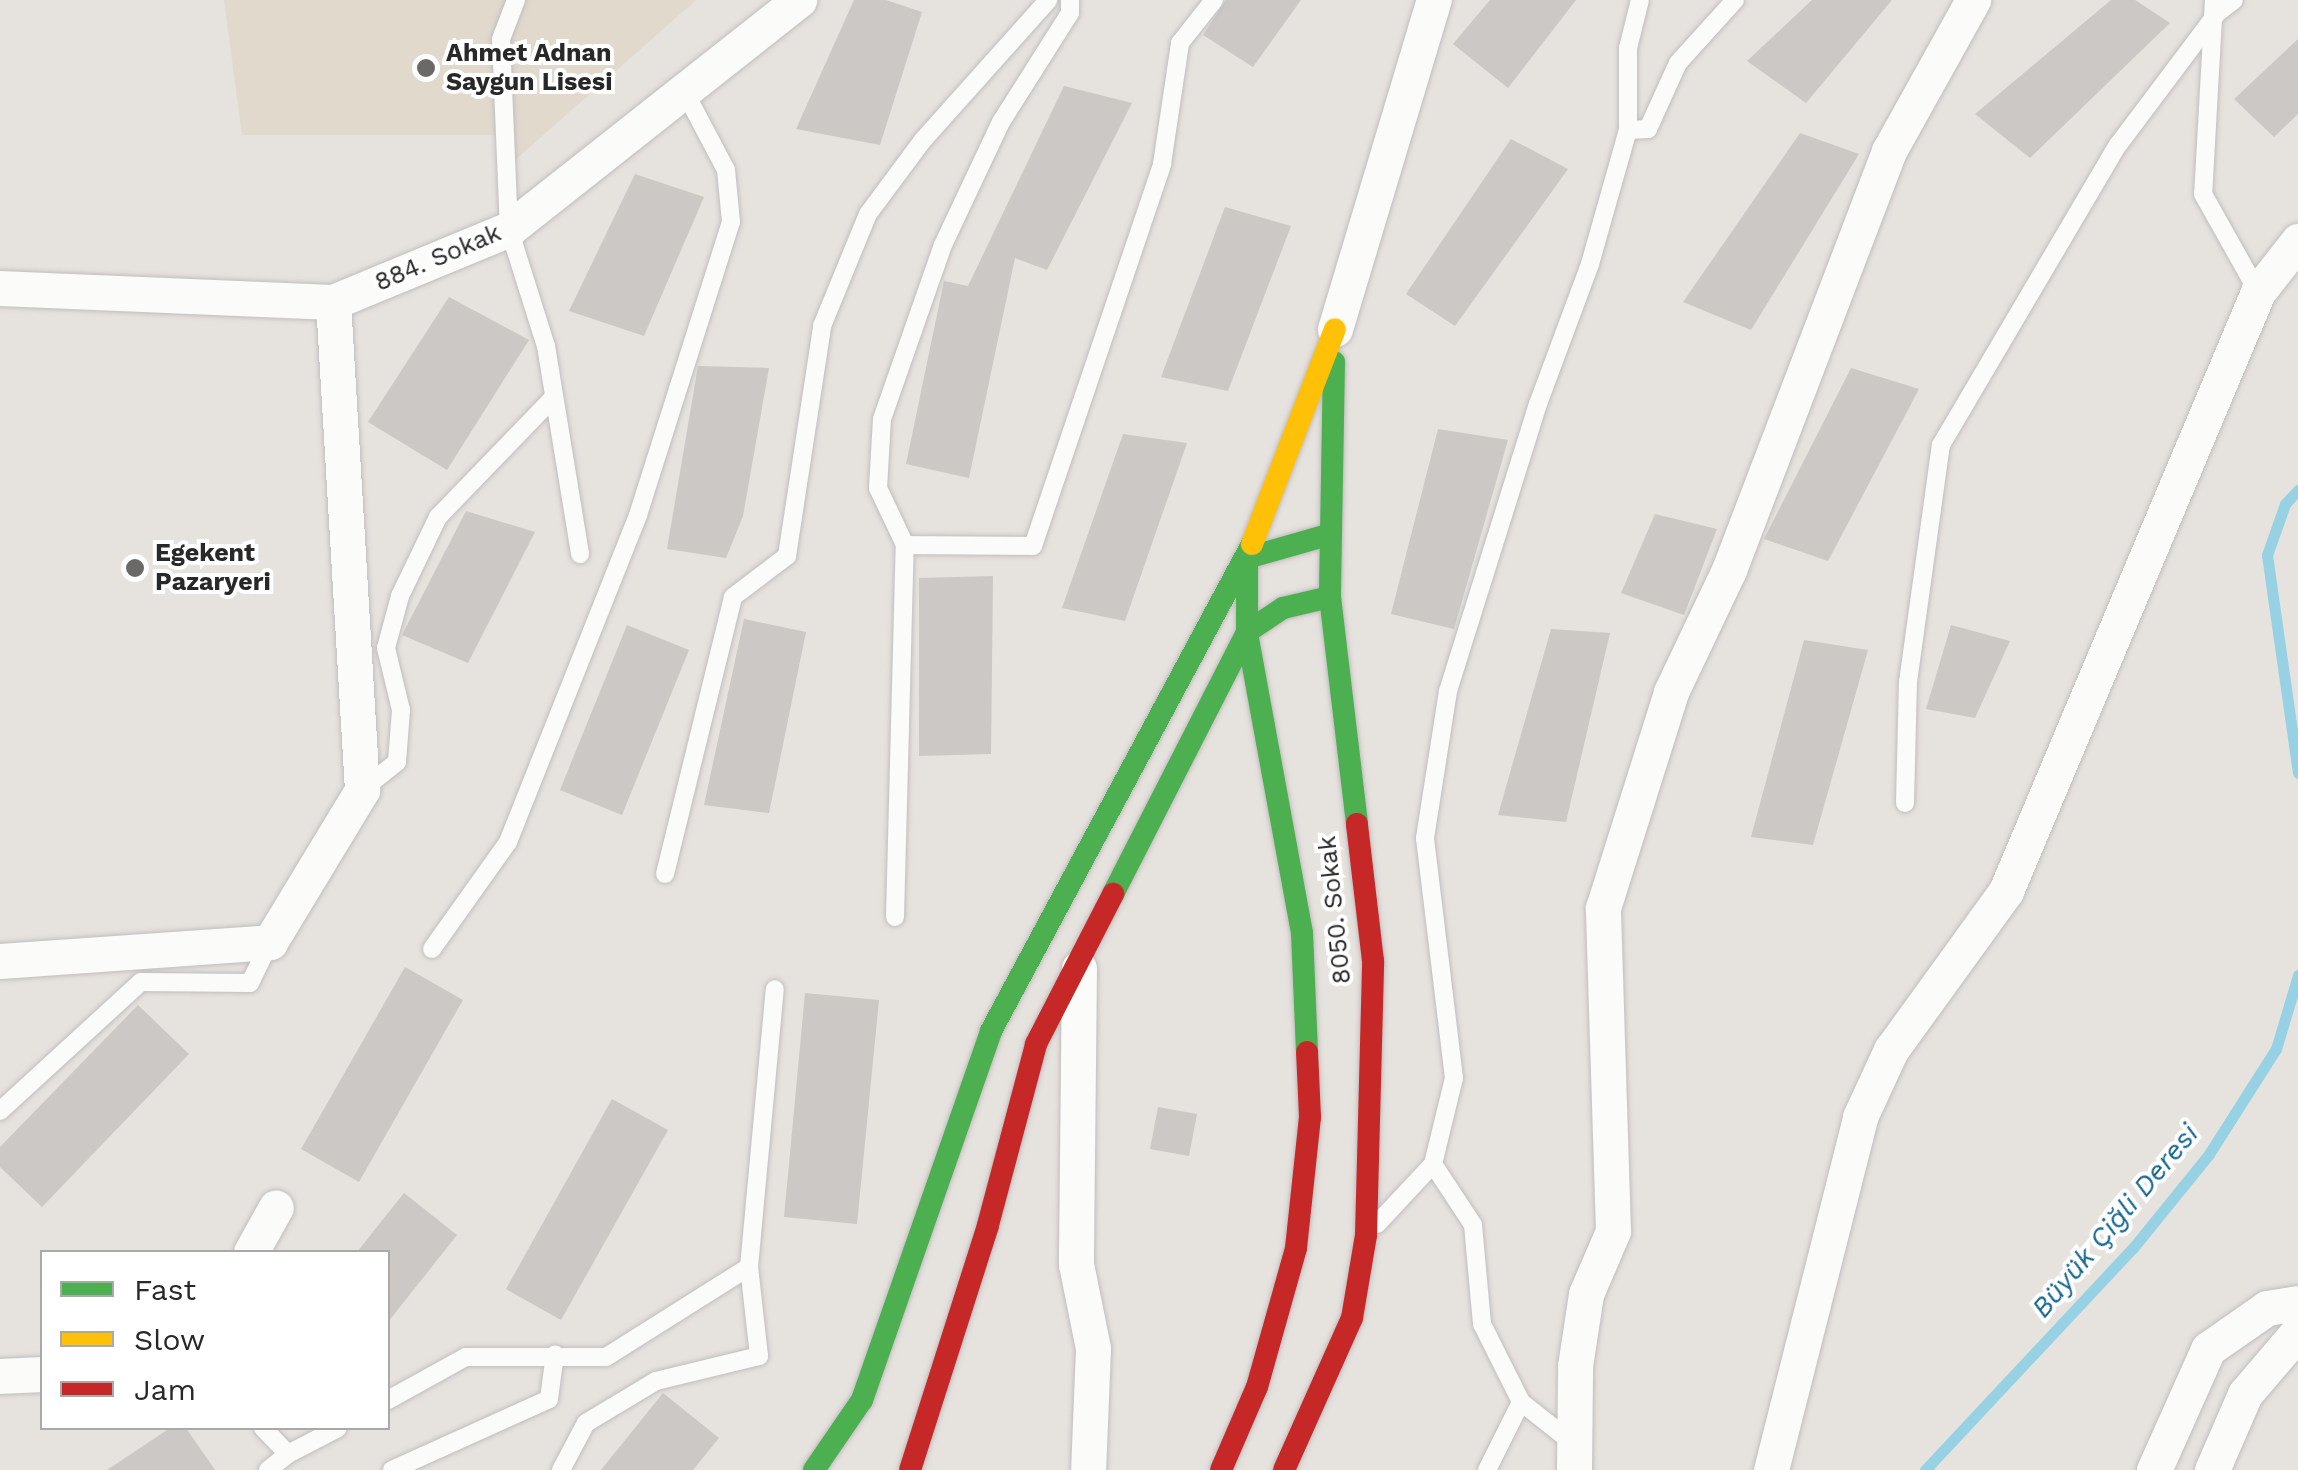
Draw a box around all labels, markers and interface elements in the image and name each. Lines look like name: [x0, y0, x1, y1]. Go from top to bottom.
place label: Ahmet Adnan Saygun Lisesi: [446, 39, 612, 98]
marker: Ahmet Adnan Saygun Lisesi: [415, 57, 437, 79]
street label: 884. Sokak: [370, 218, 506, 298]
place label: Egekent Pazaryeri: [155, 539, 271, 598]
marker: Egekent Pazaryeri: [124, 557, 146, 579]
street label: 8050. Sokak: [1312, 834, 1358, 986]
water label: Büyük Çiğli Deresi: [2024, 1117, 2206, 1325]
legend: [40, 1250, 390, 1430]
text: Fast: [134, 1272, 196, 1307]
text: Slow: [134, 1322, 205, 1357]
text: Jam: [134, 1372, 196, 1407]

